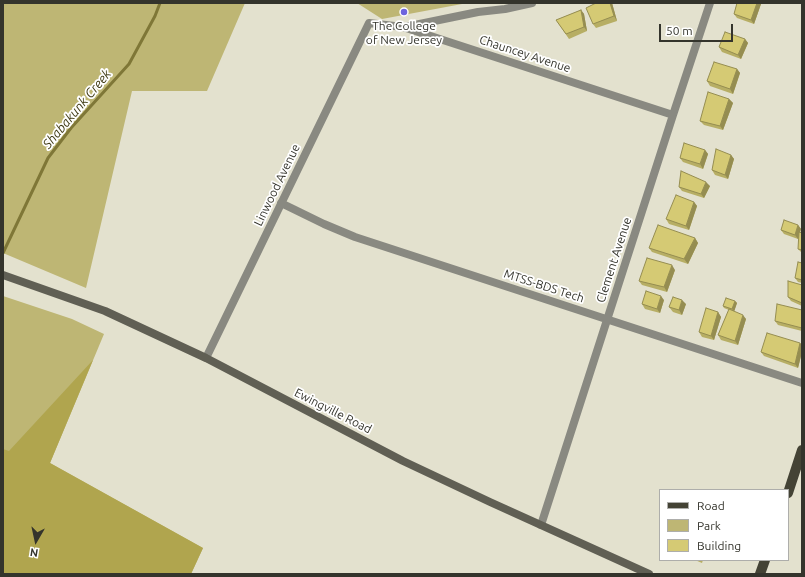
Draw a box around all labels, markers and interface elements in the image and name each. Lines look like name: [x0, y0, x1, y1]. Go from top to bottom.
marker: The College of New Jersey: [399, 7, 409, 17]
scale bar: [661, 16, 735, 42]
place label: The College of New Jersey: [366, 19, 442, 47]
text: 50 m: [666, 24, 693, 37]
street label: Chauncey Avenue: [478, 32, 572, 76]
water label: Shabakunk Creek: [39, 66, 115, 152]
street label: Linwood Avenue: [251, 142, 303, 228]
street label: Clement Avenue: [593, 216, 635, 304]
street label: MTSS-BDS Tech: [502, 266, 586, 306]
street label: Ewingville Road: [292, 385, 374, 437]
legend: [659, 489, 789, 561]
text: Road: [697, 499, 725, 512]
text: Park: [697, 519, 721, 532]
north arrow: [16, 521, 56, 561]
text: Building: [697, 539, 741, 552]
text: N: [29, 546, 39, 559]

